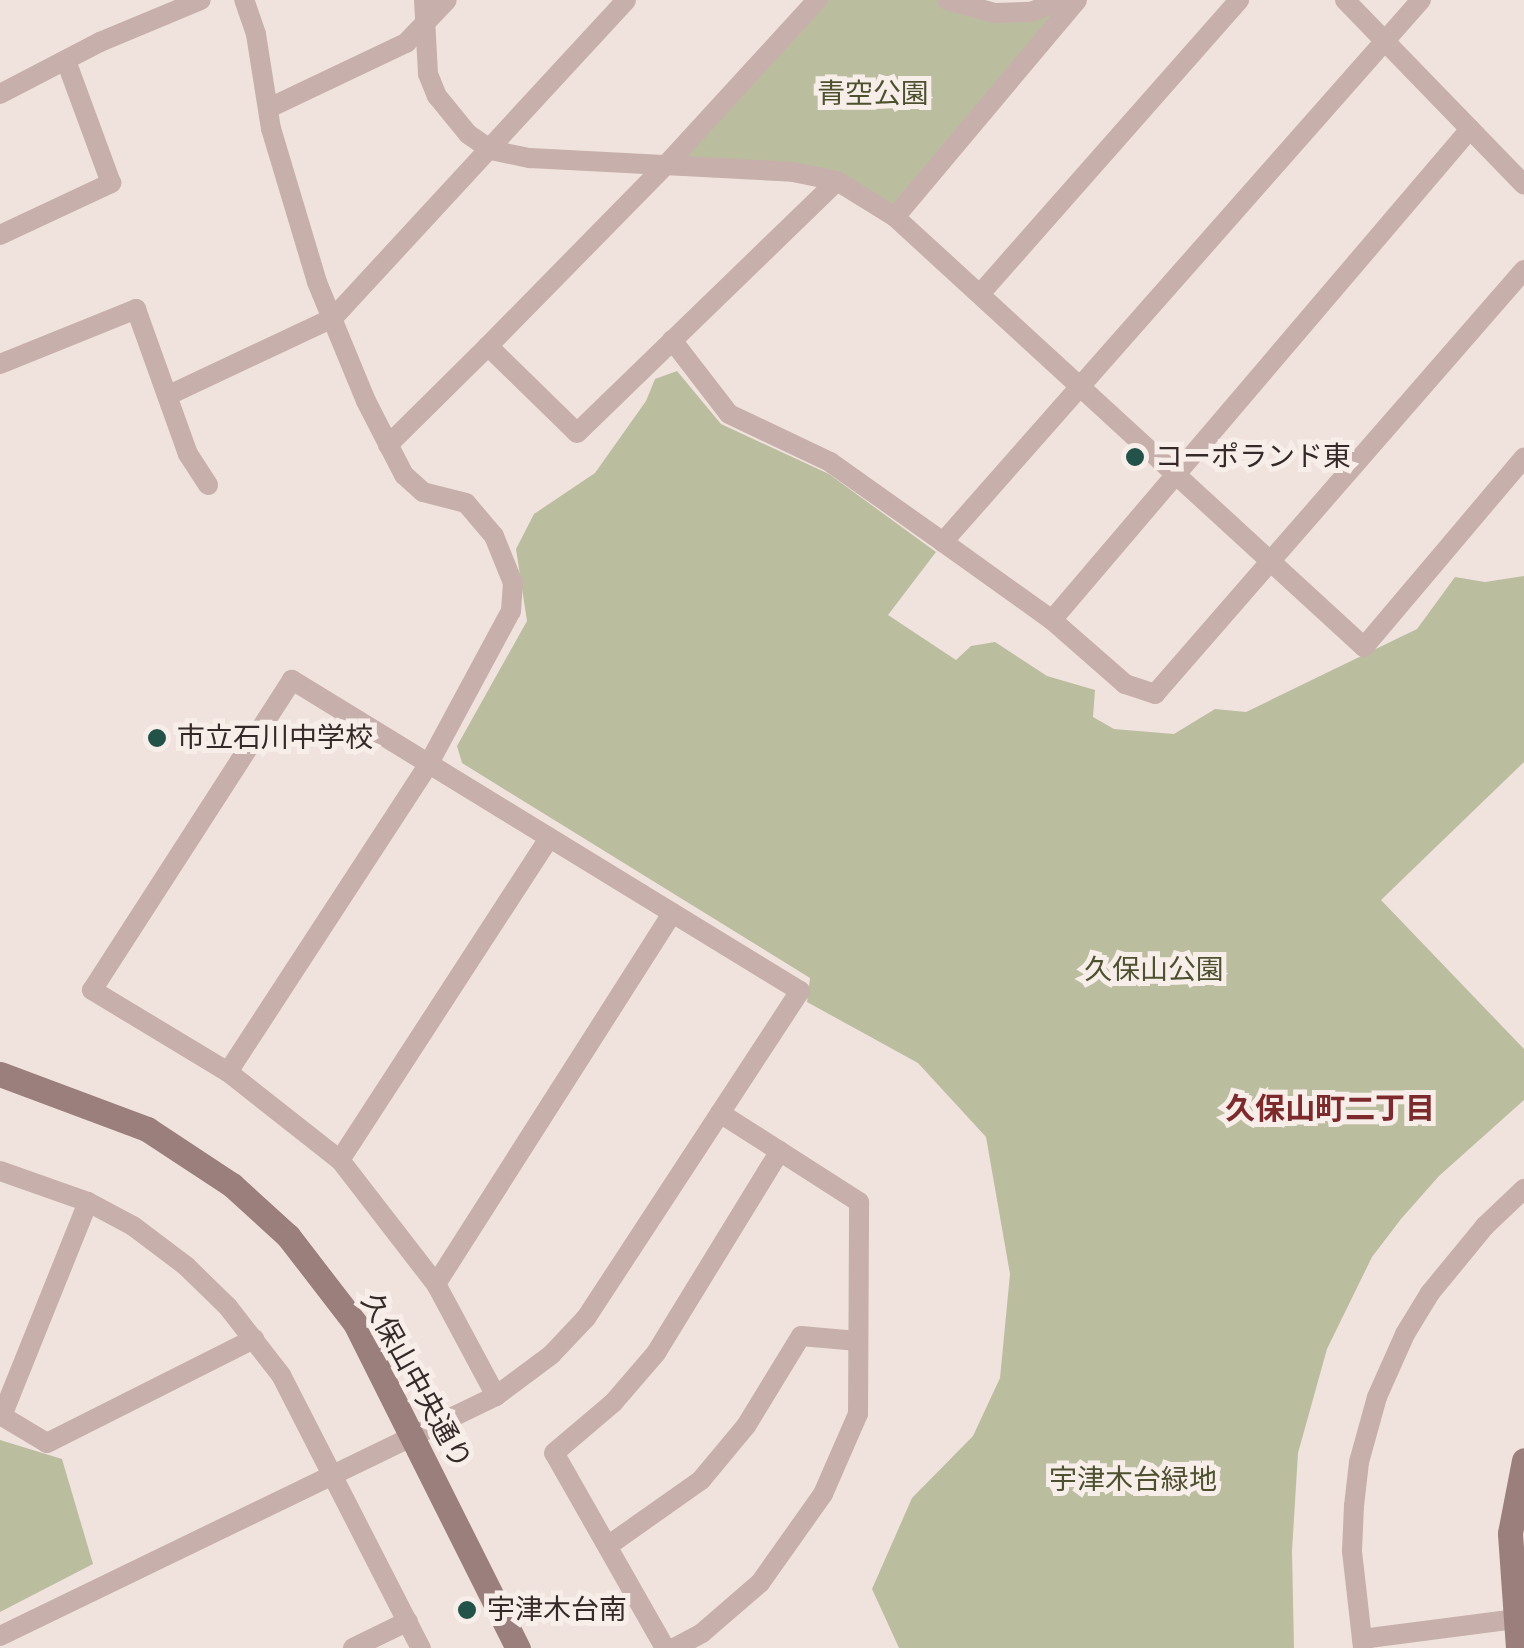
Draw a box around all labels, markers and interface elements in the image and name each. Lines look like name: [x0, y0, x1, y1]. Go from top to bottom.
park label: 青空公園: [817, 77, 929, 111]
place label: コーポランド東: [1155, 440, 1351, 474]
marker: コーポランド東: [1124, 446, 1146, 468]
place label: 市立石川中学校: [177, 721, 373, 755]
marker: 市立石川中学校: [146, 727, 168, 749]
park label: 久保山公園: [1084, 953, 1224, 987]
district label: 久保山町二丁目: [1225, 1091, 1435, 1127]
street label: 久保山中央通り: [354, 1287, 478, 1475]
park label: 宇津木台緑地: [1049, 1463, 1217, 1497]
place label: 宇津木台南: [487, 1593, 627, 1627]
marker: 宇津木台南: [456, 1599, 478, 1621]

